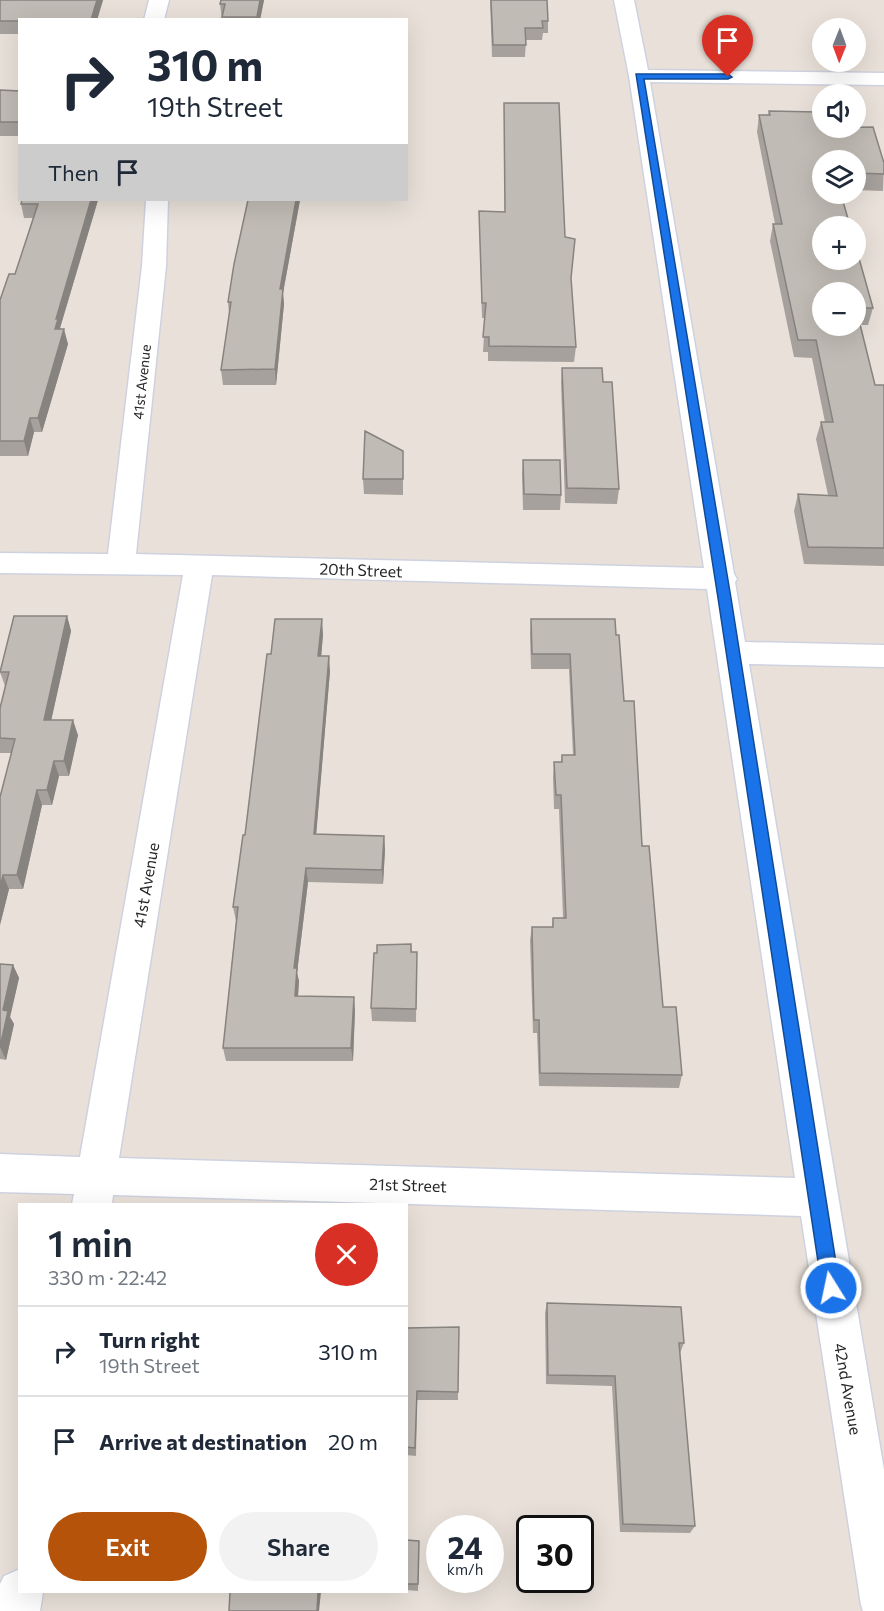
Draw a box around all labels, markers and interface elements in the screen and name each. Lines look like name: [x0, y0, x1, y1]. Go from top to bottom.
pin: [702, 15, 753, 77]
north arrow: [812, 18, 866, 72]
map controls: [812, 18, 866, 336]
icon: arrive: [711, 24, 744, 57]
text: 310 m: [147, 38, 263, 90]
icon: right: [48, 42, 126, 120]
button: sound: [812, 84, 866, 138]
text: 19th Street: [147, 90, 283, 123]
button: layers: [812, 150, 866, 204]
icon: arrive: [111, 156, 144, 189]
text: Then: [48, 159, 99, 186]
button: +: [812, 216, 866, 270]
button: −: [812, 282, 866, 336]
street label: 41st Avenue: [129, 344, 154, 420]
street label: 20th Street: [319, 559, 403, 580]
street label: 41st Avenue: [129, 841, 162, 929]
street label: 21st Street: [369, 1174, 448, 1195]
text: 1 min: [48, 1220, 133, 1264]
button: close: [315, 1223, 378, 1286]
position arrow: [799, 1256, 863, 1320]
text: 330 m · 22:42: [48, 1265, 167, 1289]
text: Turn right: [99, 1326, 200, 1353]
icon: right: [48, 1335, 81, 1368]
text: 310 m: [318, 1338, 378, 1365]
street label: 42nd Avenue: [831, 1341, 866, 1436]
text: 19th Street: [99, 1353, 200, 1377]
icon: arrive: [48, 1425, 81, 1458]
text: Arrive at destination: [99, 1428, 307, 1455]
text: 20 m: [328, 1428, 378, 1455]
button: Exit: [48, 1512, 207, 1581]
button: Share: [219, 1512, 378, 1581]
speed limit sign: 30: [516, 1515, 594, 1593]
text: 24: [447, 1528, 483, 1565]
text: km/h: [447, 1560, 483, 1578]

